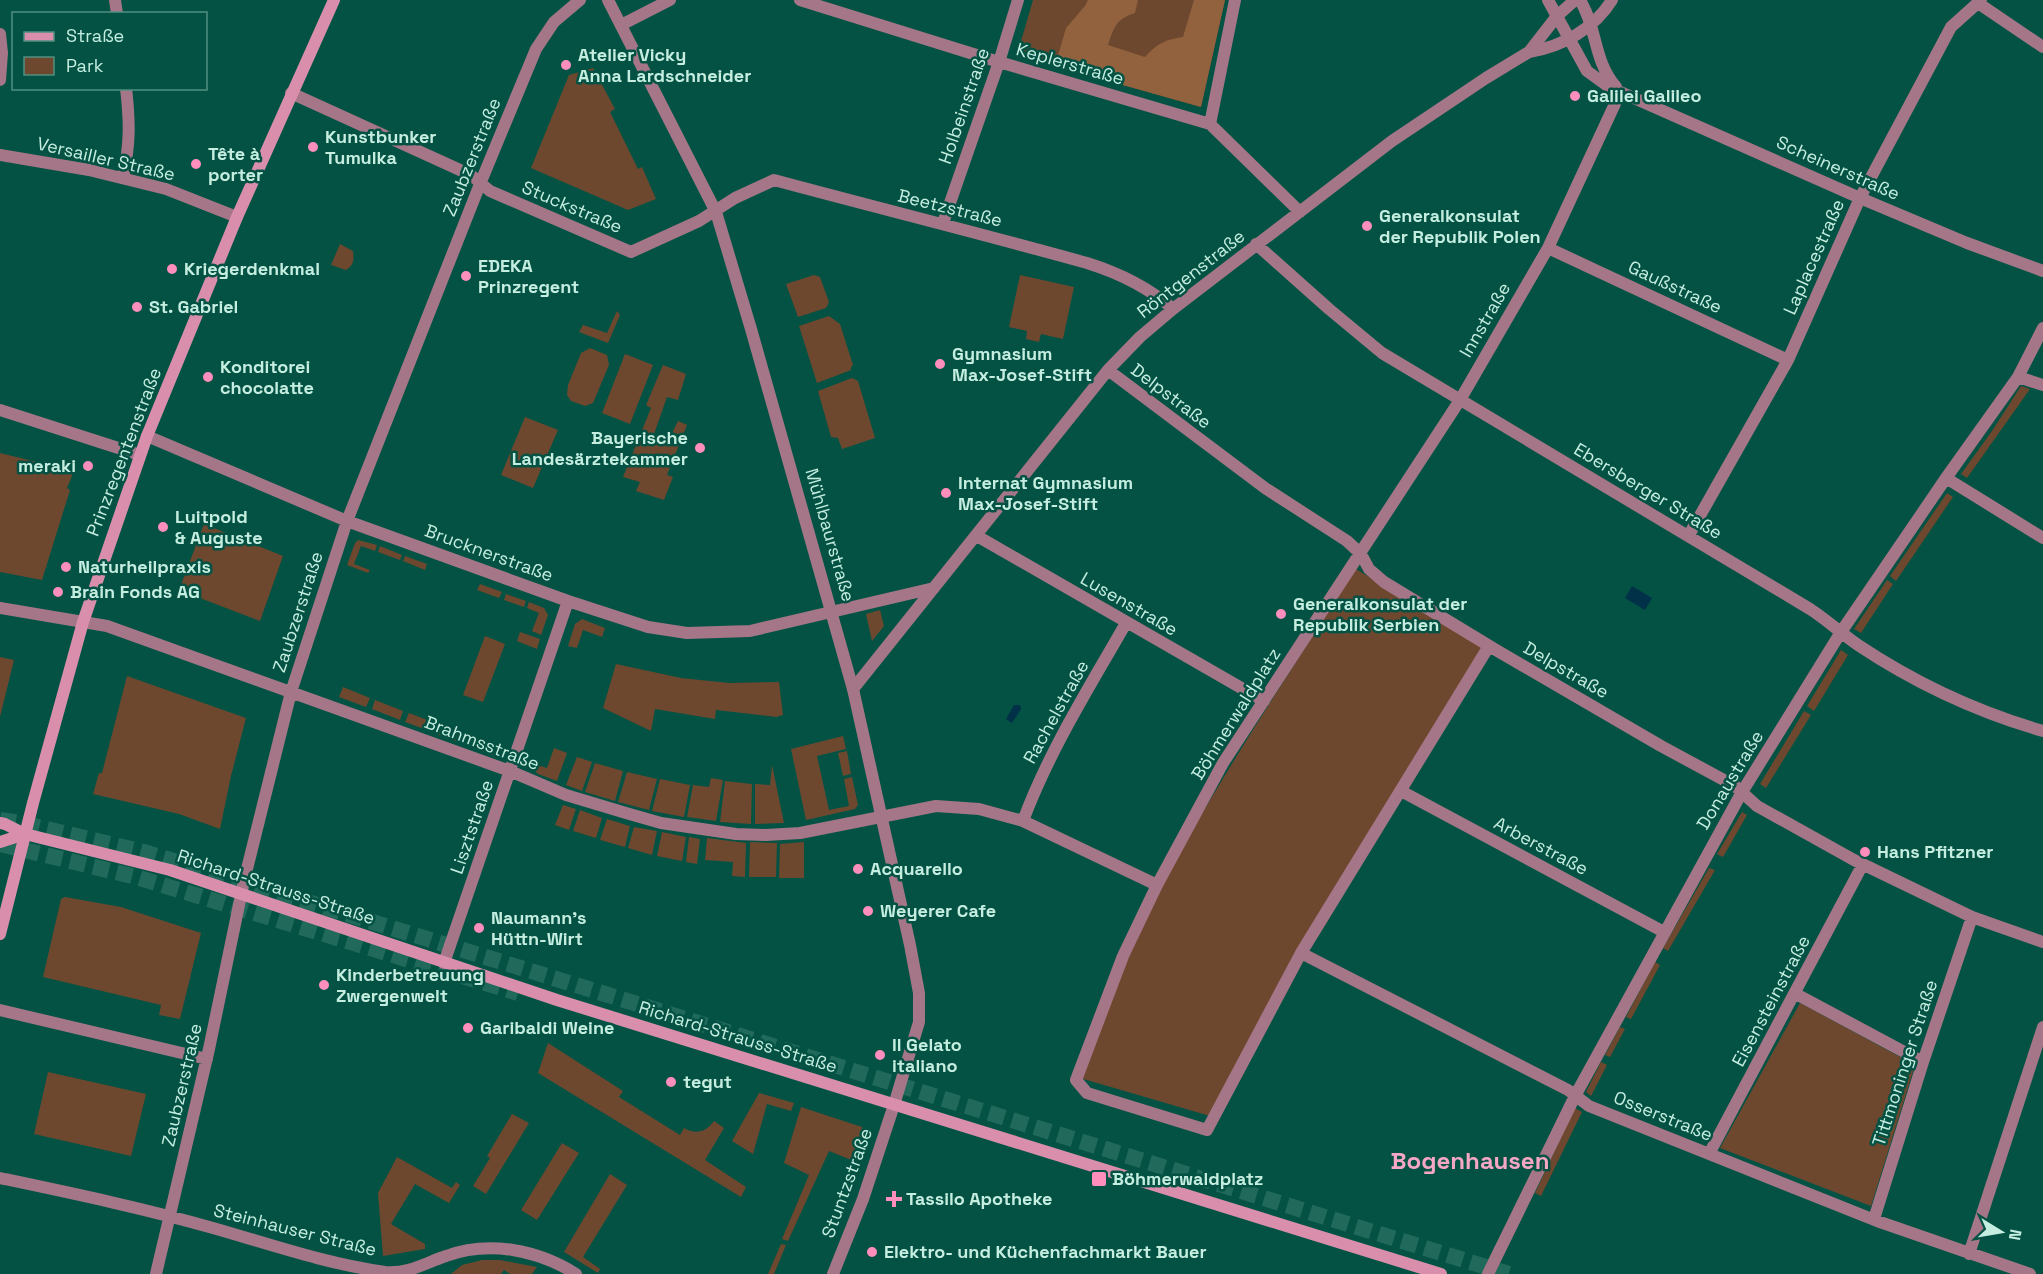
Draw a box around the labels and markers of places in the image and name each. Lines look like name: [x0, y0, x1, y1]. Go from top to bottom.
place label: Atelier Vicky Anna Lardschneider: [578, 43, 751, 87]
marker: Atelier Vicky Anna Lardschneider: [559, 58, 573, 72]
place label: Galilei Galileo: [1587, 84, 1702, 107]
marker: Galilei Galileo: [1568, 89, 1582, 103]
place label: Kunstbunker Tumulka: [325, 125, 436, 169]
marker: Kunstbunker Tumulka: [306, 140, 320, 154]
place label: Tête à porter: [208, 142, 263, 186]
marker: Tête à porter: [189, 157, 203, 171]
place label: Generalkonsulat der Republik Polen: [1379, 204, 1541, 248]
marker: Generalkonsulat der Republik Polen: [1360, 219, 1374, 233]
place label: EDEKA Prinzregent: [478, 254, 579, 298]
place label: Kriegerdenkmal: [184, 257, 320, 280]
marker: Kriegerdenkmal: [165, 262, 179, 276]
marker: EDEKA Prinzregent: [459, 269, 473, 283]
place label: St. Gabriel: [149, 295, 238, 318]
marker: St. Gabriel: [130, 300, 144, 314]
place label: Gymnasium Max-Josef-Stift: [952, 342, 1092, 386]
place label: Konditorei chocolatte: [220, 355, 314, 399]
marker: Gymnasium Max-Josef-Stift: [933, 357, 947, 371]
marker: Konditorei chocolatte: [201, 370, 215, 384]
place label: Bayerische Landesärztekammer: [512, 426, 688, 470]
marker: Bayerische Landesärztekammer: [693, 441, 707, 455]
place label: meraki: [18, 454, 76, 477]
marker: meraki: [81, 459, 95, 473]
place label: Internat Gymnasium Max-Josef-Stift: [958, 471, 1133, 515]
marker: Internat Gymnasium Max-Josef-Stift: [939, 486, 953, 500]
place label: Luitpold & Auguste: [175, 505, 263, 549]
marker: Luitpold & Auguste: [156, 520, 170, 534]
place label: Naturheilpraxis: [78, 555, 211, 578]
marker: Naturheilpraxis: [59, 560, 73, 574]
place label: Brain Fonds AG: [70, 580, 200, 603]
marker: Brain Fonds AG: [51, 585, 65, 599]
place label: Generalkonsulat der Republik Serbien: [1293, 592, 1467, 636]
marker: Generalkonsulat der Republik Serbien: [1274, 607, 1288, 621]
place label: Hans Pfitzner: [1877, 840, 1993, 863]
marker: Hans Pfitzner: [1858, 845, 1872, 859]
place label: Acquarello: [870, 857, 963, 880]
marker: Acquarello: [851, 862, 865, 876]
place label: Weyerer Cafe: [880, 899, 996, 922]
marker: Weyerer Cafe: [861, 904, 875, 918]
place label: Naumann's Hüttn-Wirt: [491, 906, 586, 950]
marker: Naumann's Hüttn-Wirt: [472, 921, 486, 935]
place label: Kinderbetreuung Zwergenwelt: [336, 963, 484, 1007]
marker: Kinderbetreuung Zwergenwelt: [317, 978, 331, 992]
place label: Garibaldi Weine: [480, 1016, 614, 1039]
marker: Garibaldi Weine: [461, 1021, 475, 1035]
place label: Il Gelato italiano: [892, 1033, 962, 1077]
marker: Il Gelato italiano: [873, 1048, 887, 1062]
place label: tegut: [683, 1070, 732, 1093]
marker: tegut: [664, 1075, 678, 1089]
place label: Böhmerwaldplatz: [1112, 1167, 1263, 1190]
marker: Böhmerwaldplatz: [1090, 1170, 1108, 1188]
place label: Tassilo Apotheke: [906, 1187, 1052, 1210]
marker: Tassilo Apotheke: [887, 1192, 901, 1206]
place label: Elektro- und Küchenfachmarkt Bauer: [884, 1240, 1207, 1263]
marker: Elektro- und Küchenfachmarkt Bauer: [865, 1245, 879, 1259]

